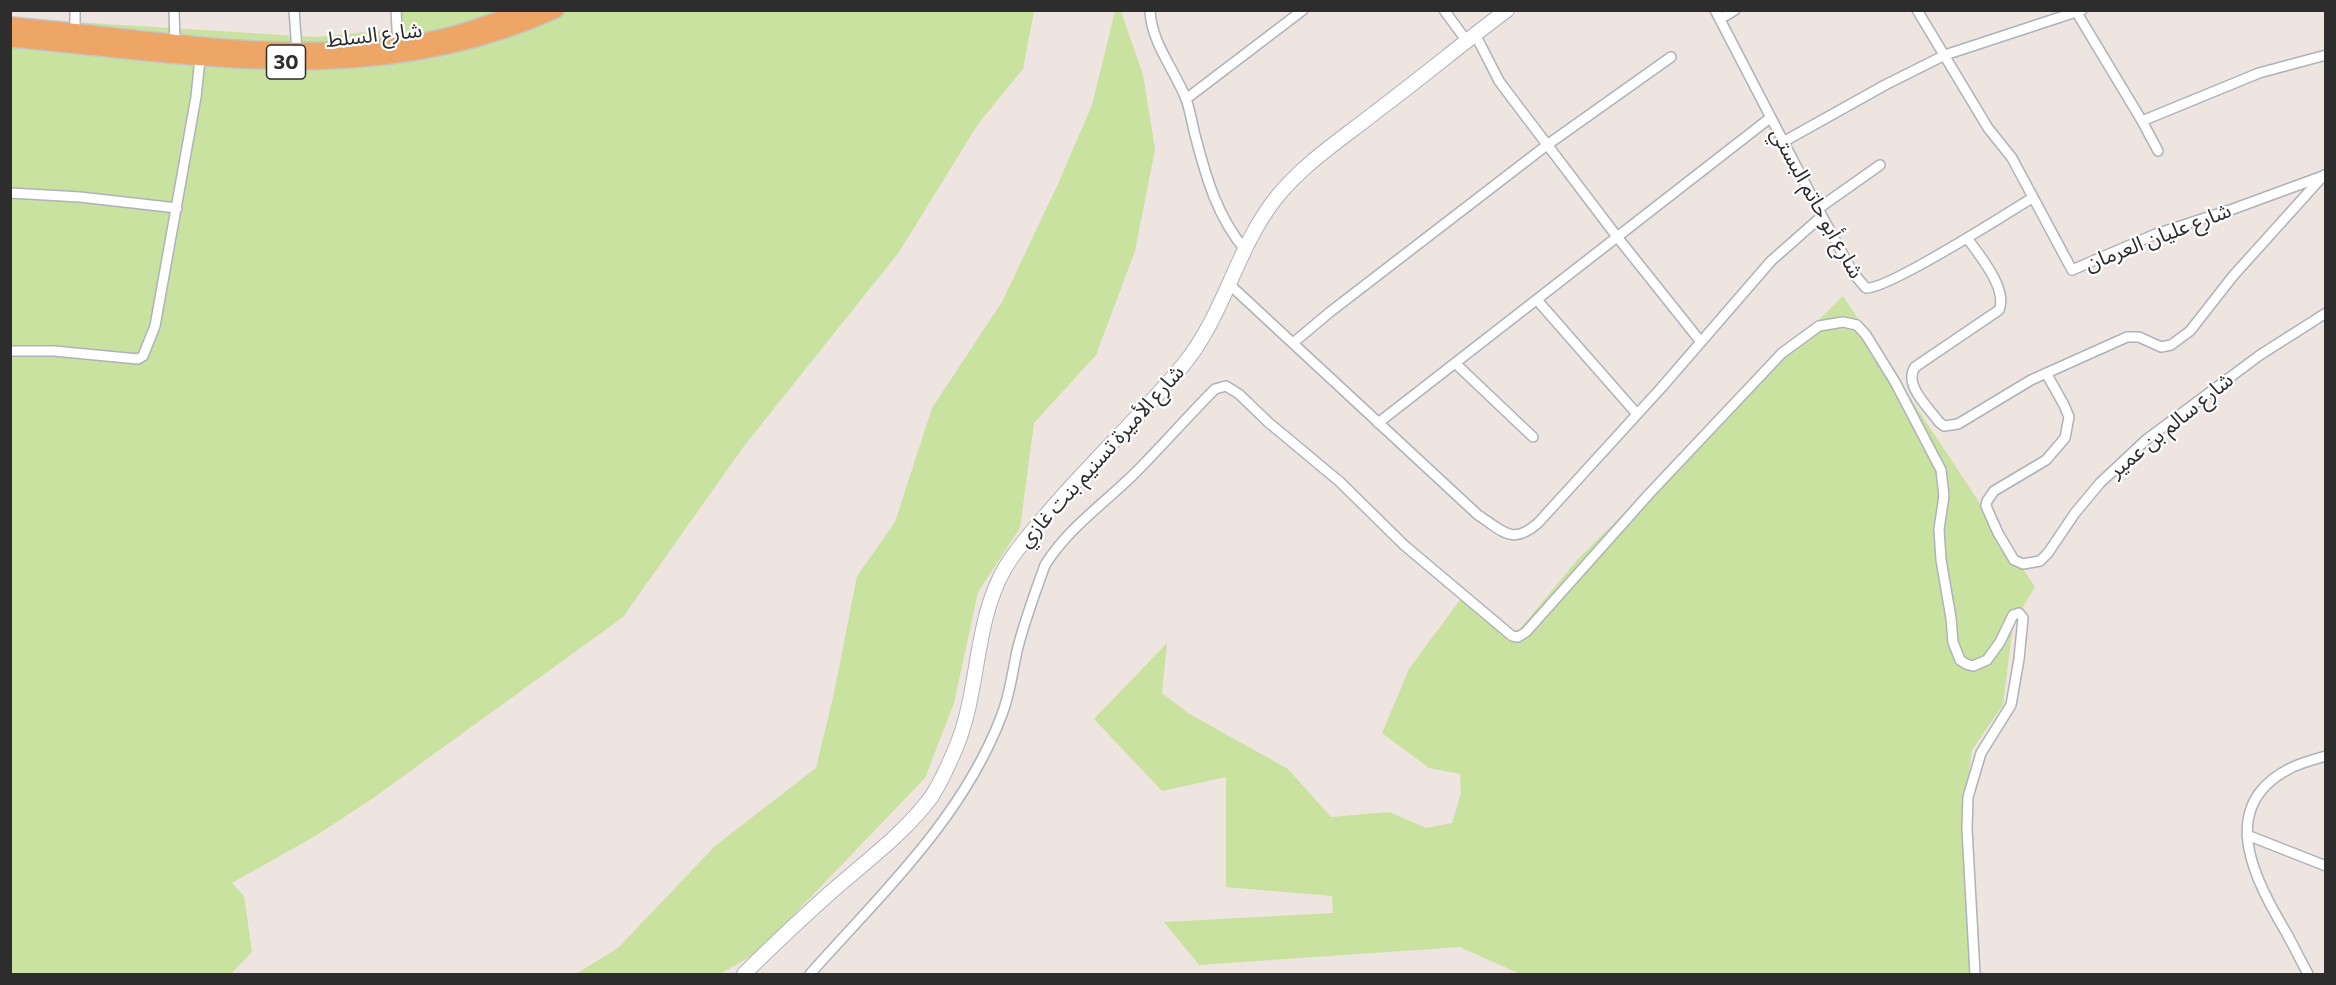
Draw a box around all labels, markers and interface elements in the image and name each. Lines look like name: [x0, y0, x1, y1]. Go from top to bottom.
street label: شارع السلط: [324, 17, 424, 53]
road number: 30: [266, 45, 306, 79]
street label: شارع أبو حاتم البستي: [1765, 123, 1869, 283]
street label: شارع عليان العرمان: [2081, 198, 2235, 276]
street label: شارع الأميرة تسنيم بنت غازي: [1013, 360, 1189, 552]
street label: شارع سالم بن عمير: [2104, 367, 2238, 483]

